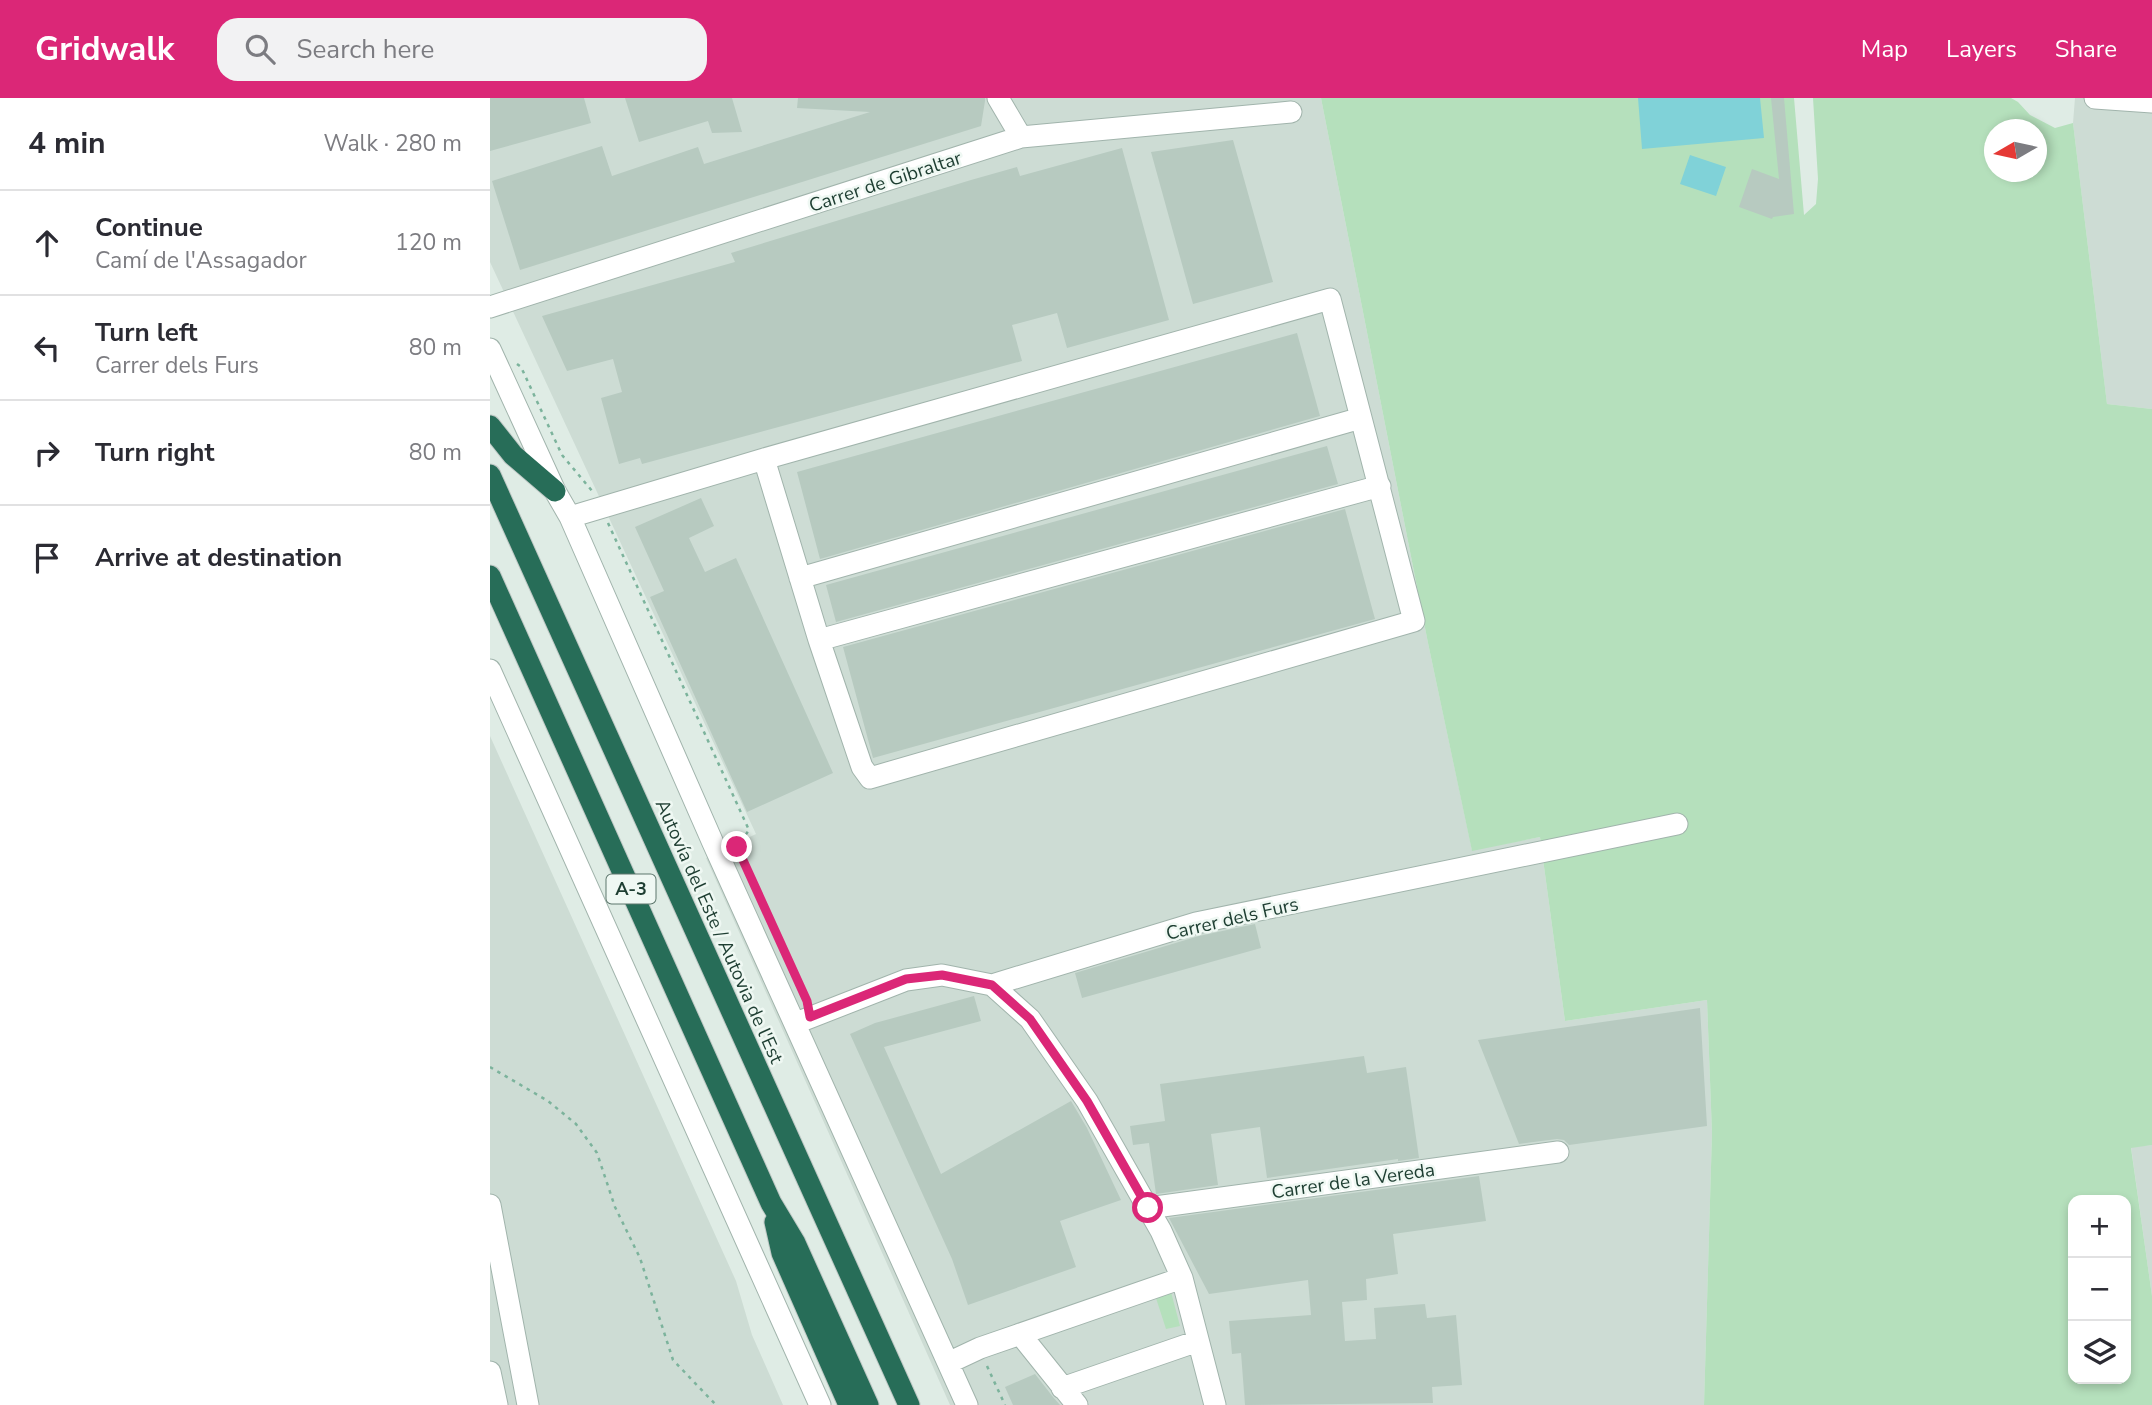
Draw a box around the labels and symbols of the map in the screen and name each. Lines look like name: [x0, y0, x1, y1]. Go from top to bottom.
north arrow: [1984, 119, 2047, 182]
street label: Carrer de Gibraltar: [806, 145, 965, 219]
street label: Autovía del Este / Autovia de l'Est: [649, 795, 789, 1068]
route end: [721, 831, 752, 862]
road number: A-3: [606, 874, 656, 904]
street label: Carrer dels Furs: [1163, 891, 1301, 947]
street label: Carrer de la Vereda: [1270, 1157, 1436, 1205]
route start: [1132, 1192, 1163, 1223]

